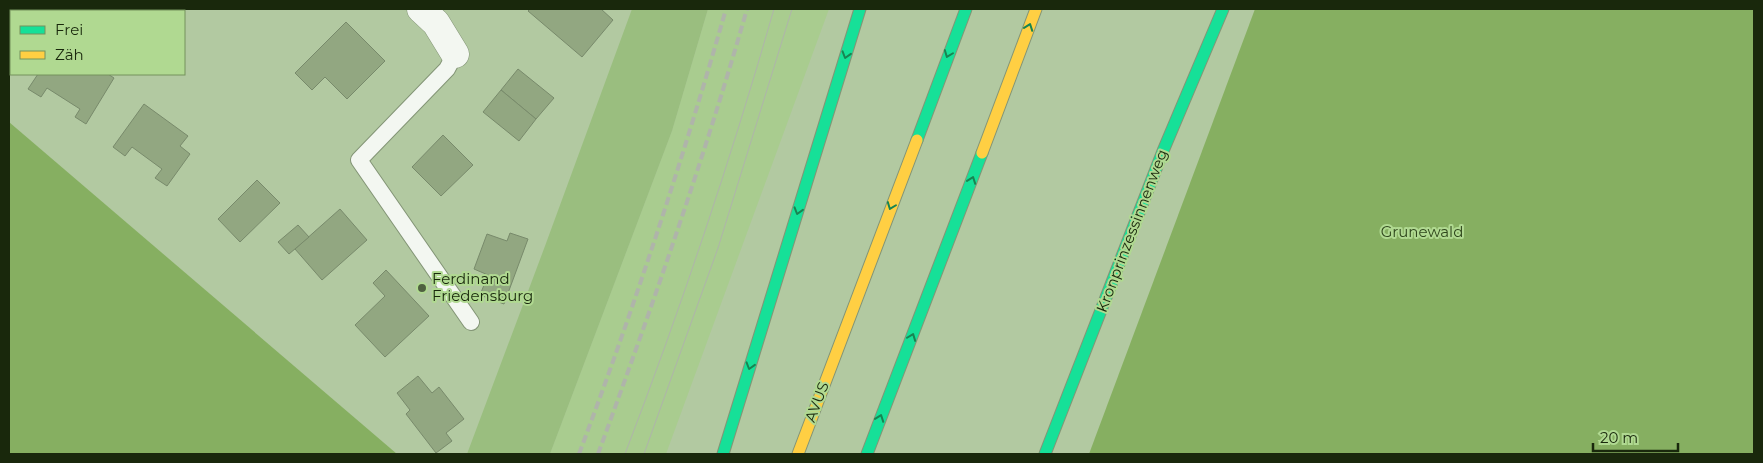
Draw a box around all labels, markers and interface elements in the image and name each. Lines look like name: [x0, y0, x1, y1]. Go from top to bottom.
legend: [10, 10, 185, 75]
text: Frei: [55, 20, 83, 39]
one-way arrow: [1023, 24, 1033, 32]
text: Zäh: [55, 45, 84, 64]
one-way arrow: [944, 50, 954, 58]
one-way arrow: [841, 51, 851, 59]
street label: Kronprinzessinnenweg: [1092, 147, 1171, 315]
one-way arrow: [966, 176, 976, 185]
one-way arrow: [887, 202, 897, 210]
one-way arrow: [794, 206, 804, 214]
park label: Grunewald: [1381, 222, 1463, 241]
place label: Ferdinand Friedensburg: [432, 269, 533, 305]
marker: Ferdinand Friedensburg: [416, 282, 428, 294]
one-way arrow: [905, 333, 916, 342]
one-way arrow: [746, 361, 756, 370]
street label: AVUS: [800, 379, 833, 425]
one-way arrow: [874, 414, 884, 423]
scale bar: [1593, 420, 1678, 452]
text: 20 m: [1600, 428, 1638, 447]

